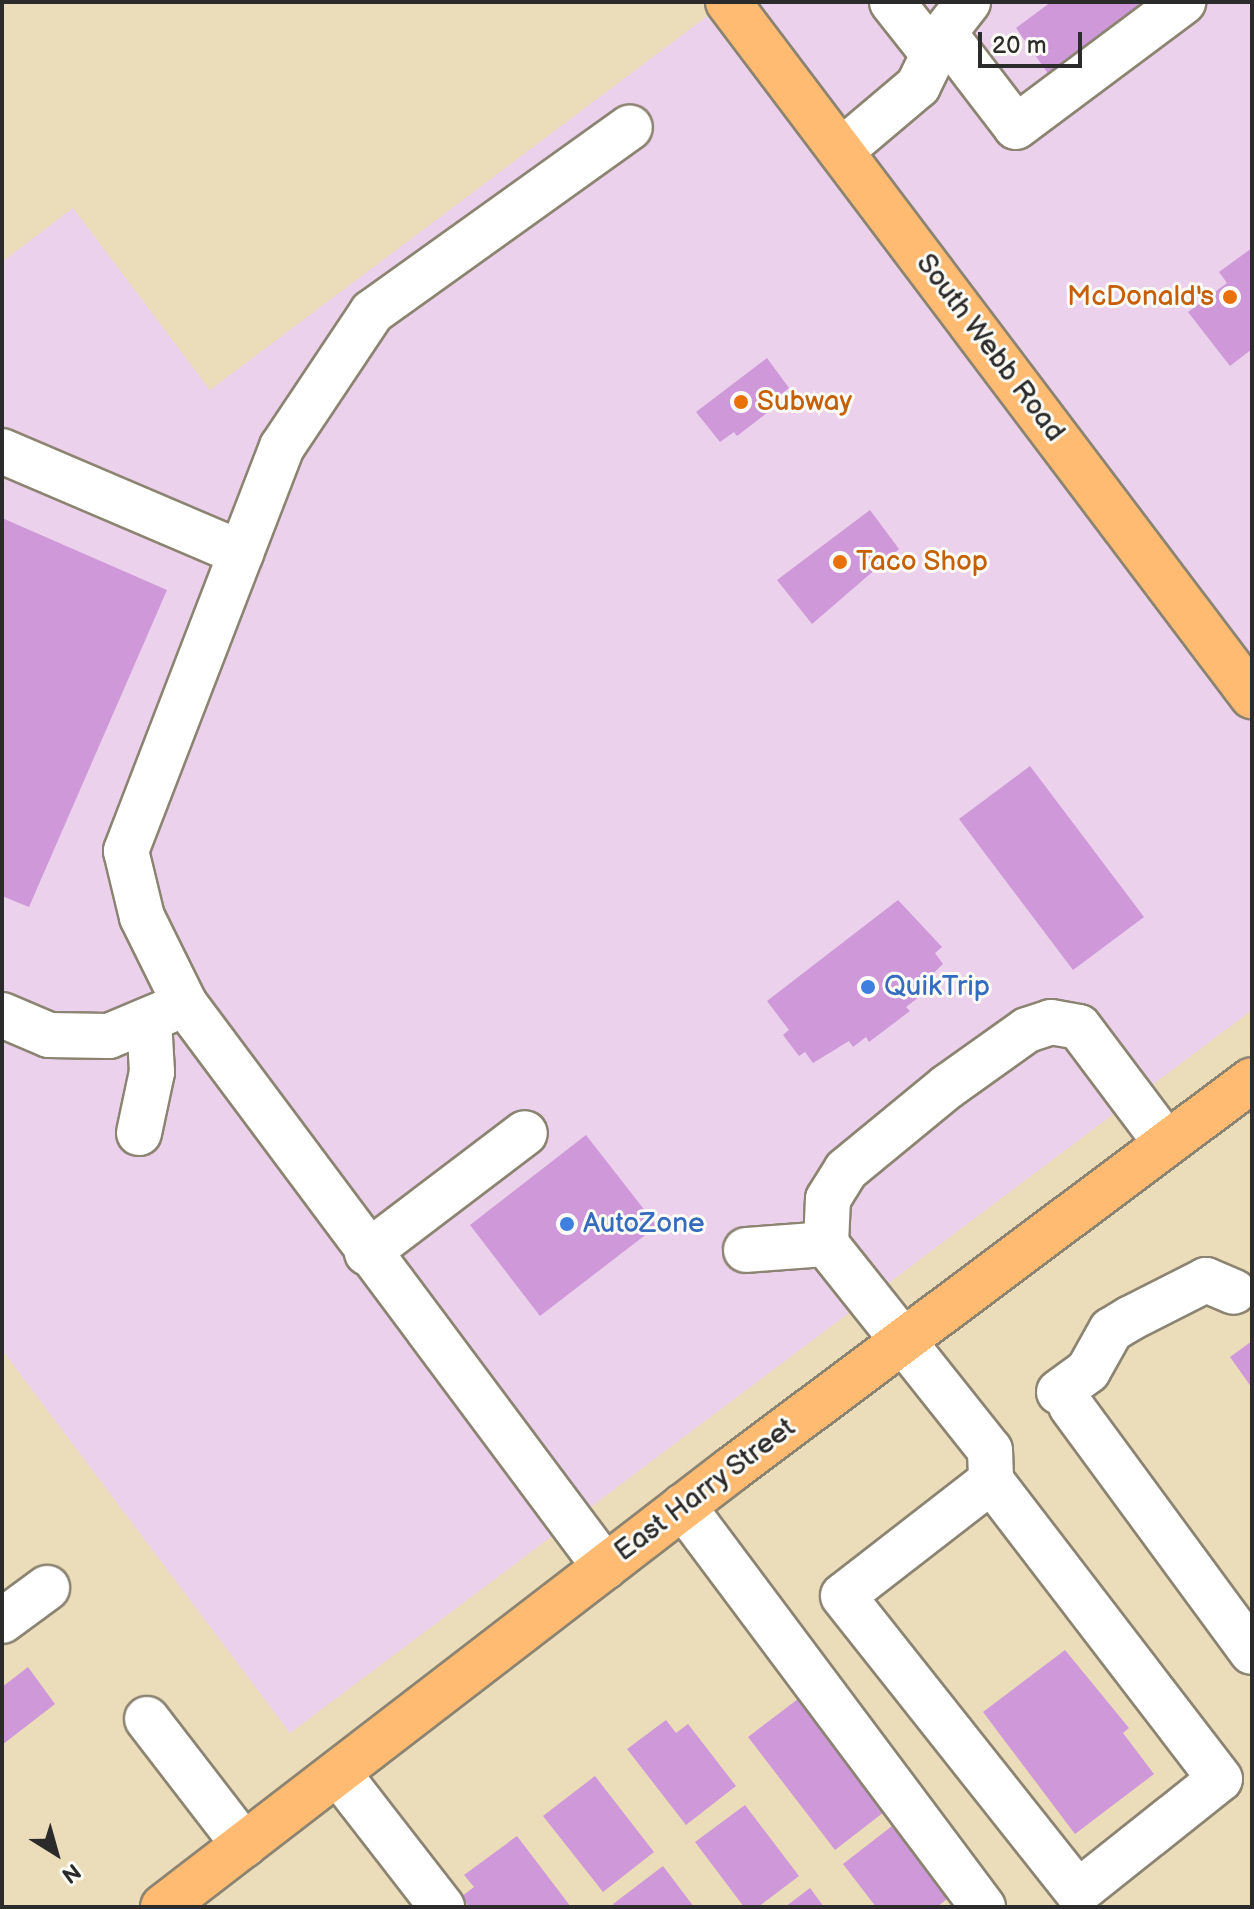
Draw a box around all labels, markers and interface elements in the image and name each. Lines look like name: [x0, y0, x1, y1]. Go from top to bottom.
scale bar: [982, 16, 1086, 66]
text: 20 m: [992, 31, 1047, 60]
street label: South Webb Road: [908, 247, 1072, 449]
place label: McDonald's: [1067, 280, 1214, 314]
marker: McDonald's: [1221, 288, 1239, 306]
place label: Subway: [757, 385, 852, 419]
marker: Subway: [732, 393, 750, 411]
place label: Taco Shop: [856, 545, 989, 579]
marker: Taco Shop: [831, 553, 849, 571]
place label: QuikTrip: [884, 970, 990, 1004]
marker: QuikTrip: [859, 978, 877, 996]
place label: AutoZone: [583, 1207, 705, 1241]
marker: AutoZone: [558, 1215, 576, 1233]
street label: East Harry Street: [607, 1411, 803, 1569]
north arrow: [16, 1813, 96, 1893]
text: N: [56, 1857, 85, 1888]

